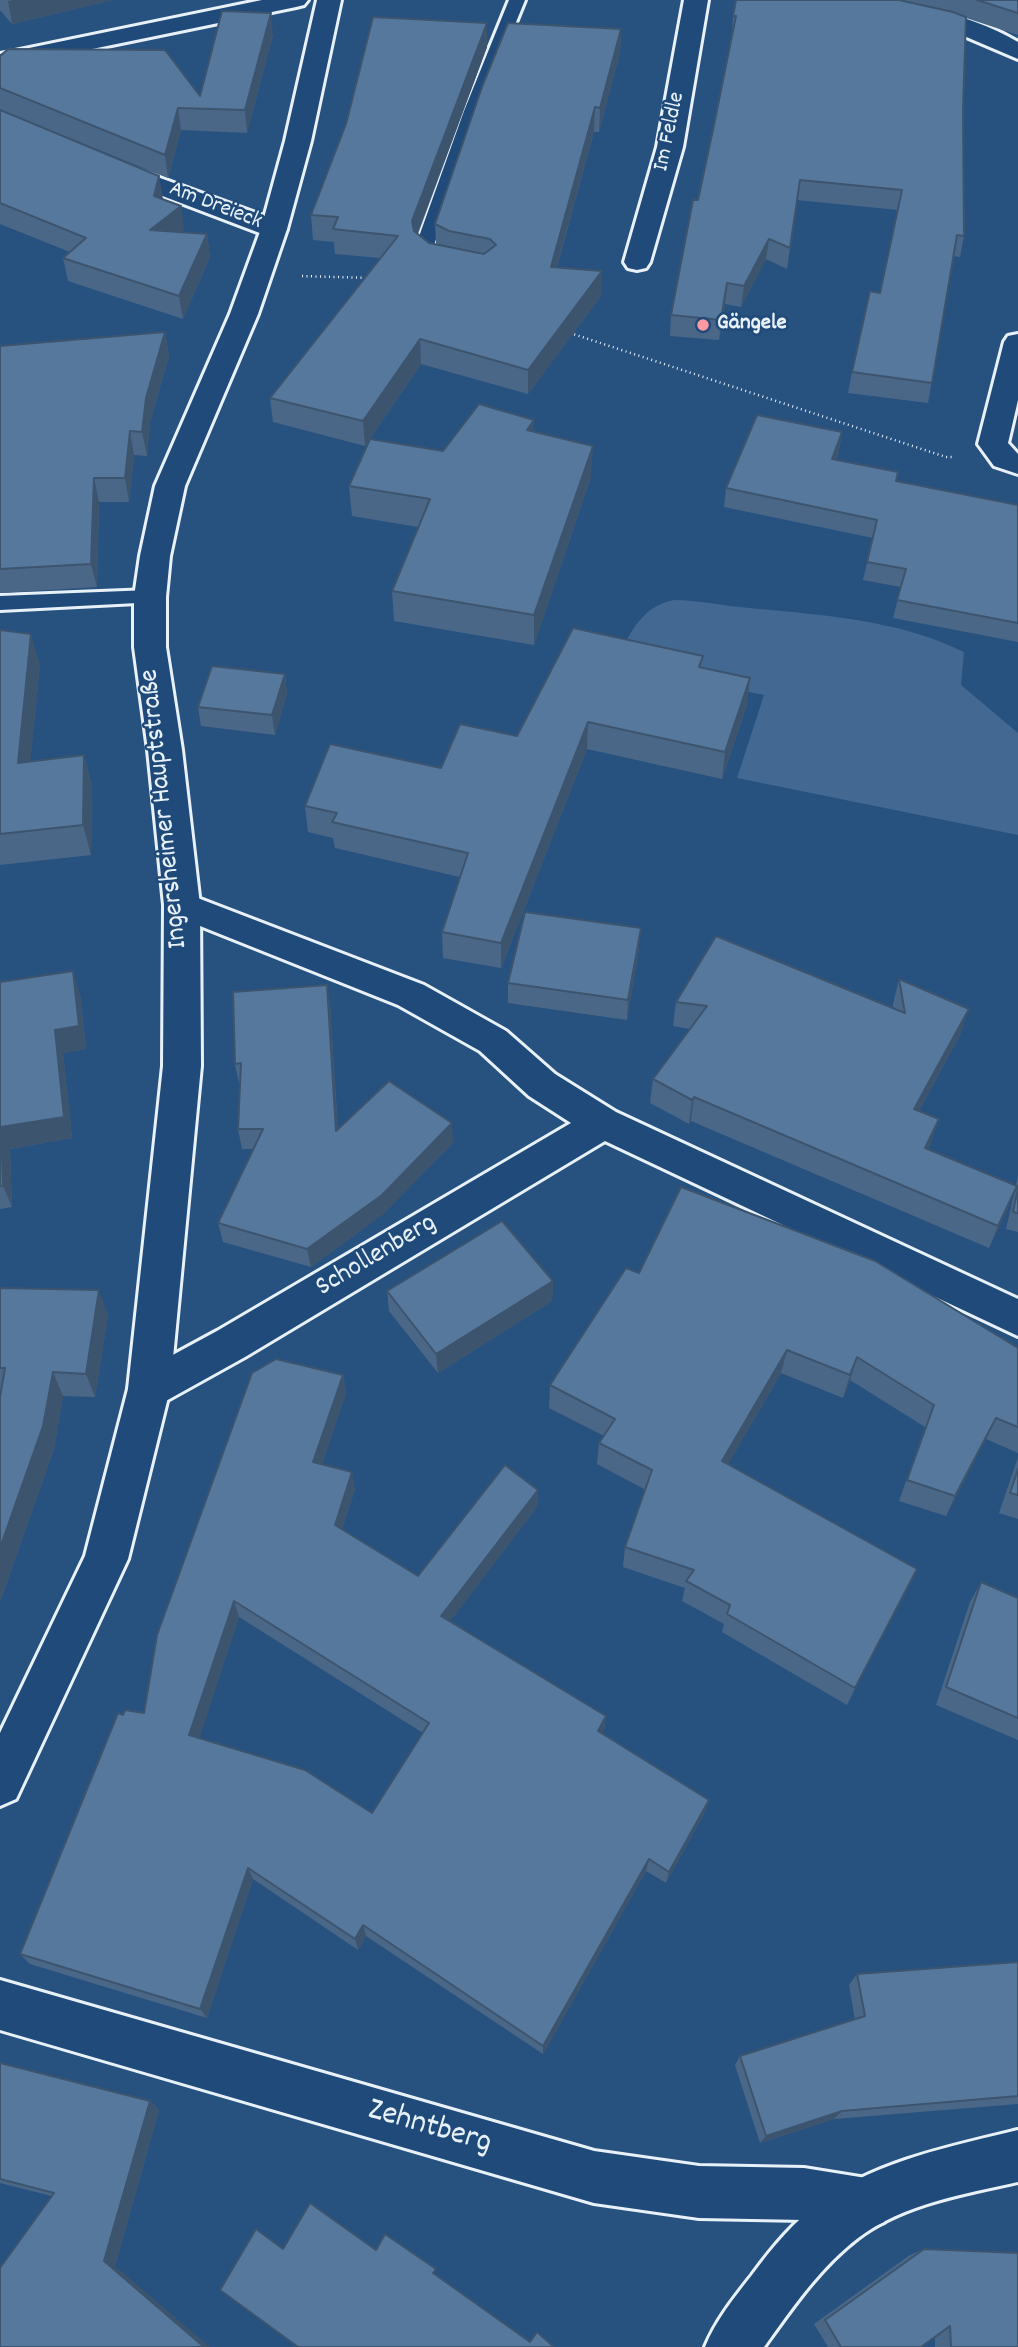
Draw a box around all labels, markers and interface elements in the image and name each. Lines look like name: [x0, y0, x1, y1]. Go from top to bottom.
street label: Im Feldle: [649, 90, 693, 174]
street label: Am Dreieck: [165, 177, 265, 237]
place label: Gängele: [717, 311, 787, 339]
marker: Gängele: [695, 317, 711, 333]
street label: Ingersheimer Hauptstraße: [135, 667, 197, 951]
street label: Schollenberg: [311, 1208, 443, 1306]
street label: Zehntberg: [362, 2092, 496, 2166]

